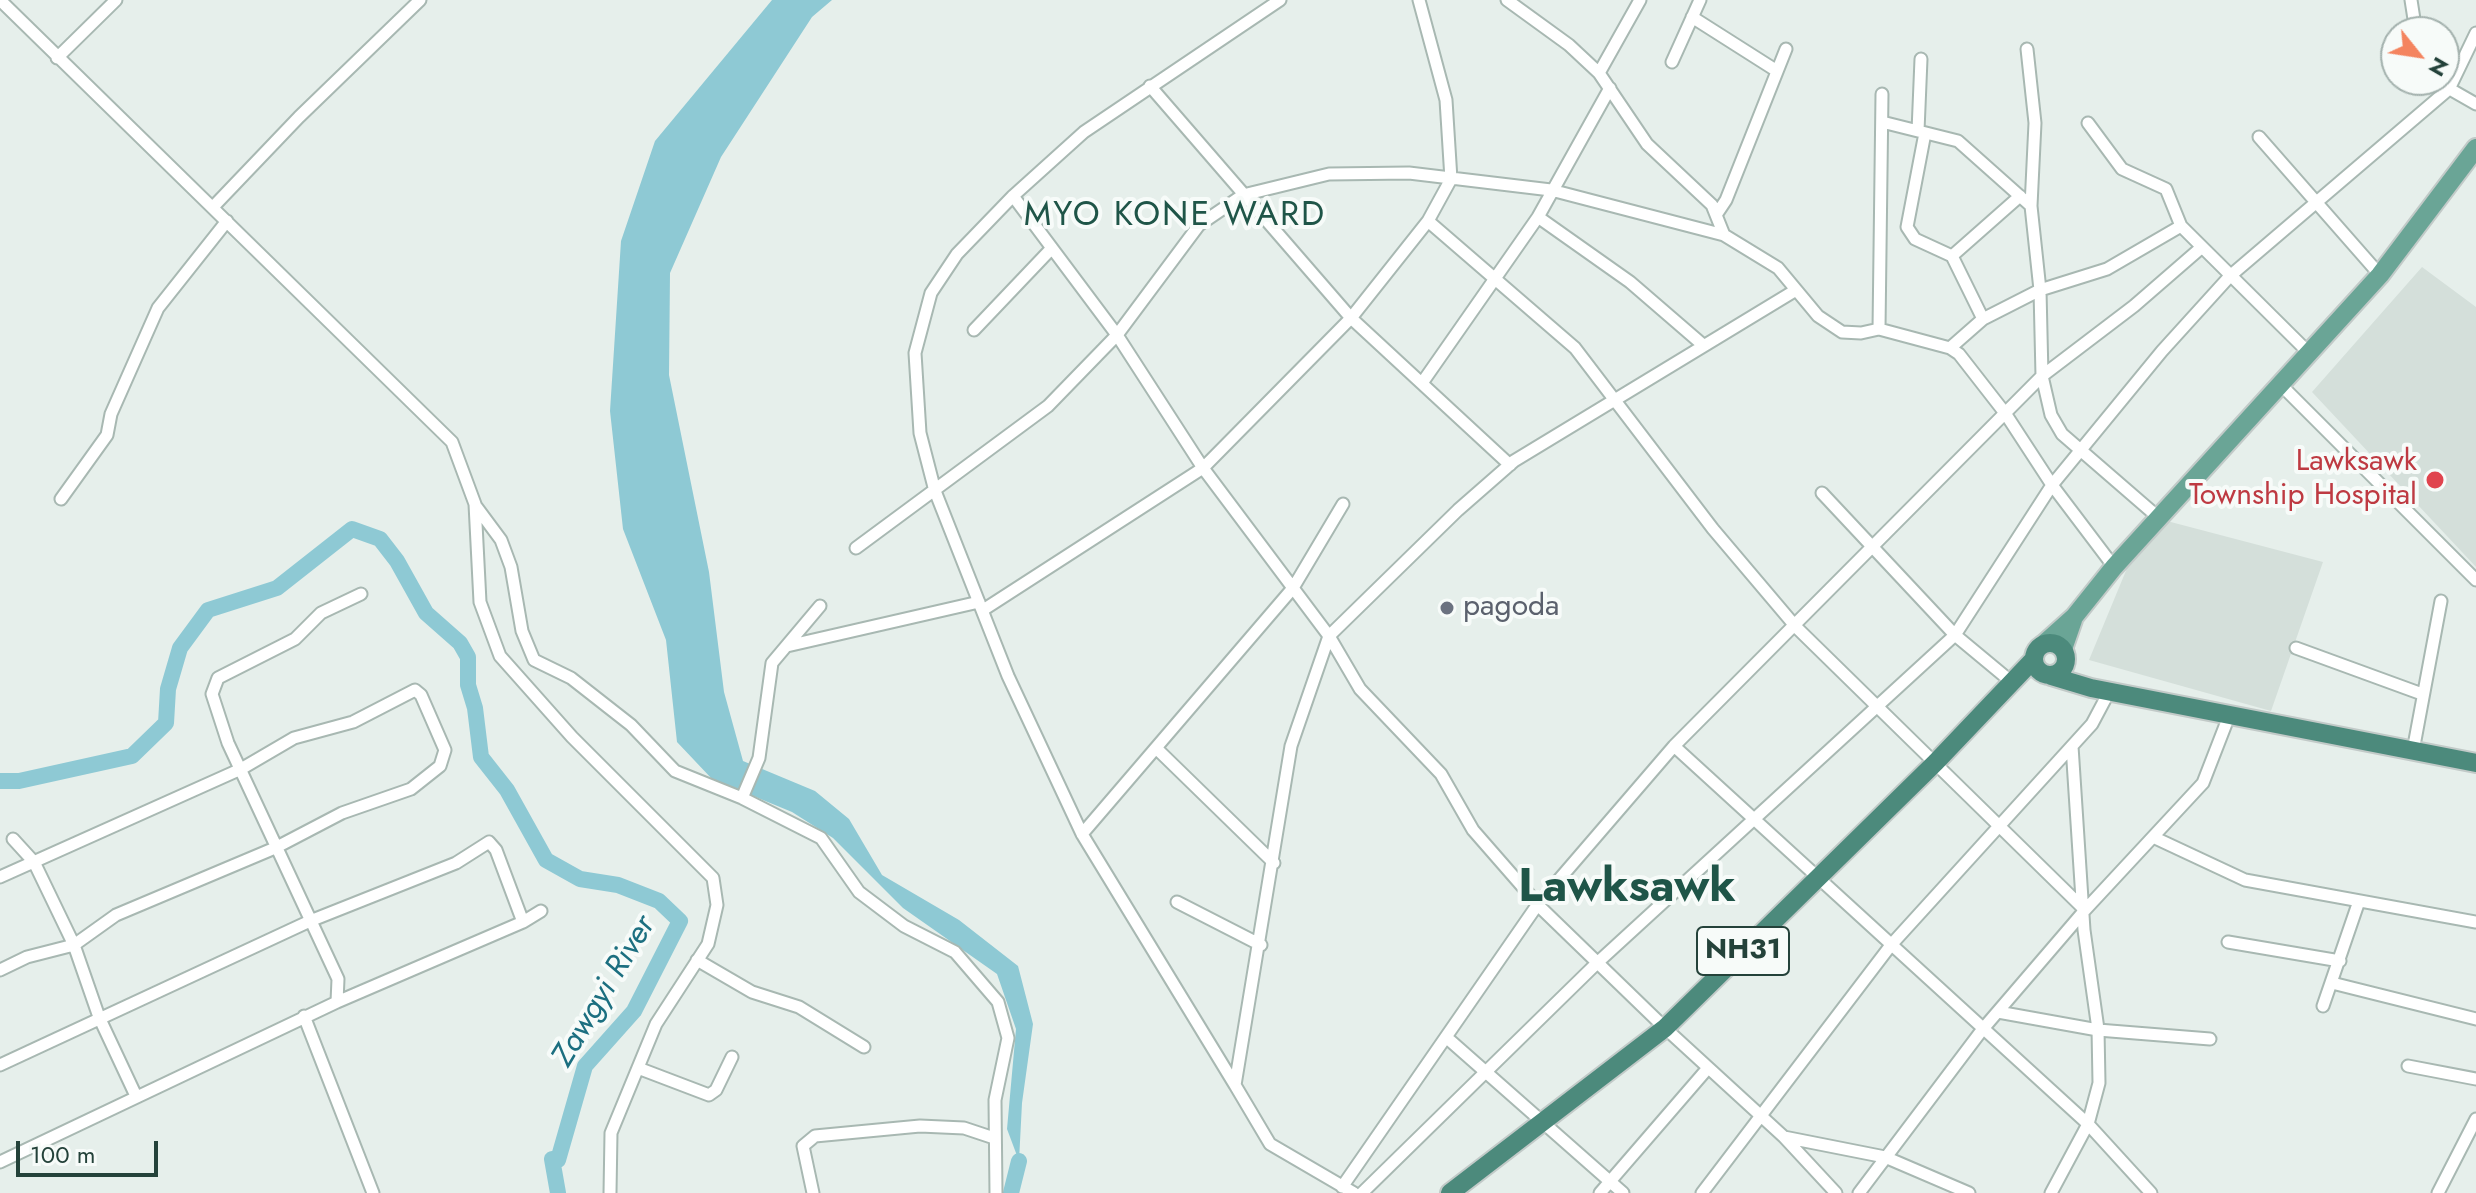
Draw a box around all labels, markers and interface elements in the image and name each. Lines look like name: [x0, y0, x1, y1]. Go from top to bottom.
north arrow: [2380, 16, 2460, 96]
text: N: [2421, 51, 2457, 83]
district label: MYO KONE WARD: [1024, 197, 1326, 237]
place label: Lawksawk Township Hospital: [2189, 445, 2417, 516]
marker: Lawksawk Township Hospital: [2424, 469, 2446, 491]
place label: pagoda: [1463, 590, 1560, 626]
marker: pagoda: [1438, 599, 1456, 617]
district label: Lawksawk: [1518, 862, 1736, 918]
water label: Zawgyi River: [545, 909, 665, 1075]
road number: NH31: [1697, 927, 1789, 975]
scale bar: [20, 1125, 162, 1175]
text: 100 m: [30, 1137, 96, 1172]

